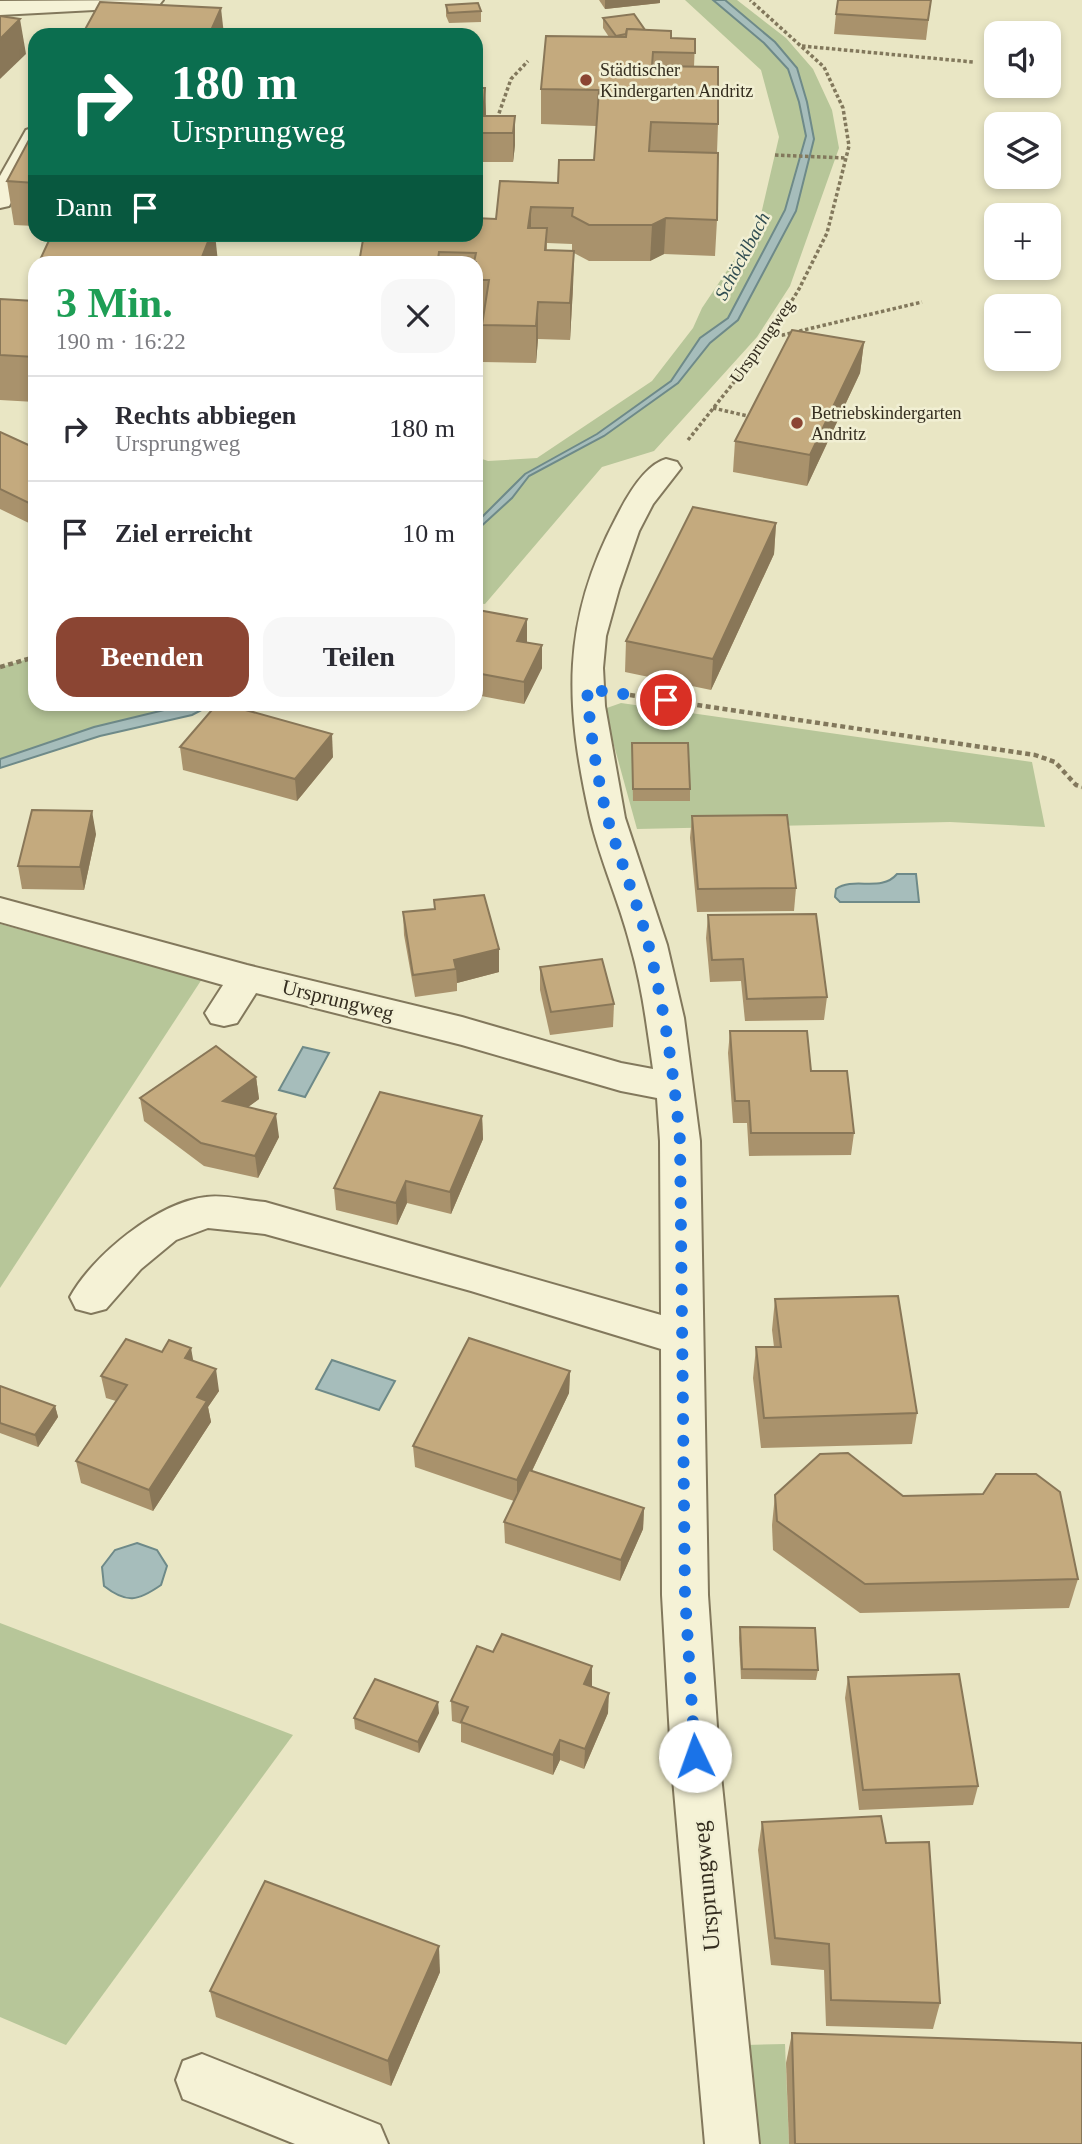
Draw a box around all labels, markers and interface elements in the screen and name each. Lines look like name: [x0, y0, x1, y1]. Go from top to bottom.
map controls: [984, 21, 1061, 371]
button: sound: [984, 21, 1061, 98]
text: 180 m: [171, 55, 298, 110]
icon: right: [56, 56, 147, 147]
place label: Städtischer Kindergarten Andritz: [600, 60, 753, 101]
marker: Städtischer Kindergarten Andritz: [578, 72, 594, 88]
button: layers: [984, 112, 1061, 189]
text: Ursprungweg: [171, 113, 345, 149]
icon: arrive: [126, 189, 164, 227]
text: Dann: [56, 193, 112, 222]
button: +: [984, 203, 1061, 280]
water label: Schöcklbach: [710, 209, 774, 303]
button: close: [381, 279, 455, 353]
text: 3 Min.: [56, 280, 173, 326]
button: −: [984, 294, 1061, 371]
street label: Ursprungweg: [726, 295, 798, 387]
text: 190 m · 16:22: [56, 329, 186, 354]
text: Rechts abbiegen: [115, 401, 296, 430]
place label: Betriebskindergarten Andritz: [811, 403, 962, 444]
icon: right: [56, 410, 94, 448]
text: 180 m: [389, 414, 455, 443]
marker: Betriebskindergarten Andritz: [789, 415, 805, 431]
text: Ursprungweg: [115, 431, 240, 456]
icon: arrive: [56, 515, 94, 553]
text: Ziel erreicht: [115, 519, 252, 548]
text: 10 m: [402, 519, 455, 548]
button: Beenden: [56, 617, 249, 697]
button: Teilen: [263, 617, 455, 697]
pin: [636, 670, 696, 730]
icon: arrive: [647, 681, 685, 719]
street label: Ursprungweg: [280, 975, 397, 1026]
position arrow: [658, 1719, 732, 1793]
street label: Ursprungweg: [687, 1820, 725, 1952]

